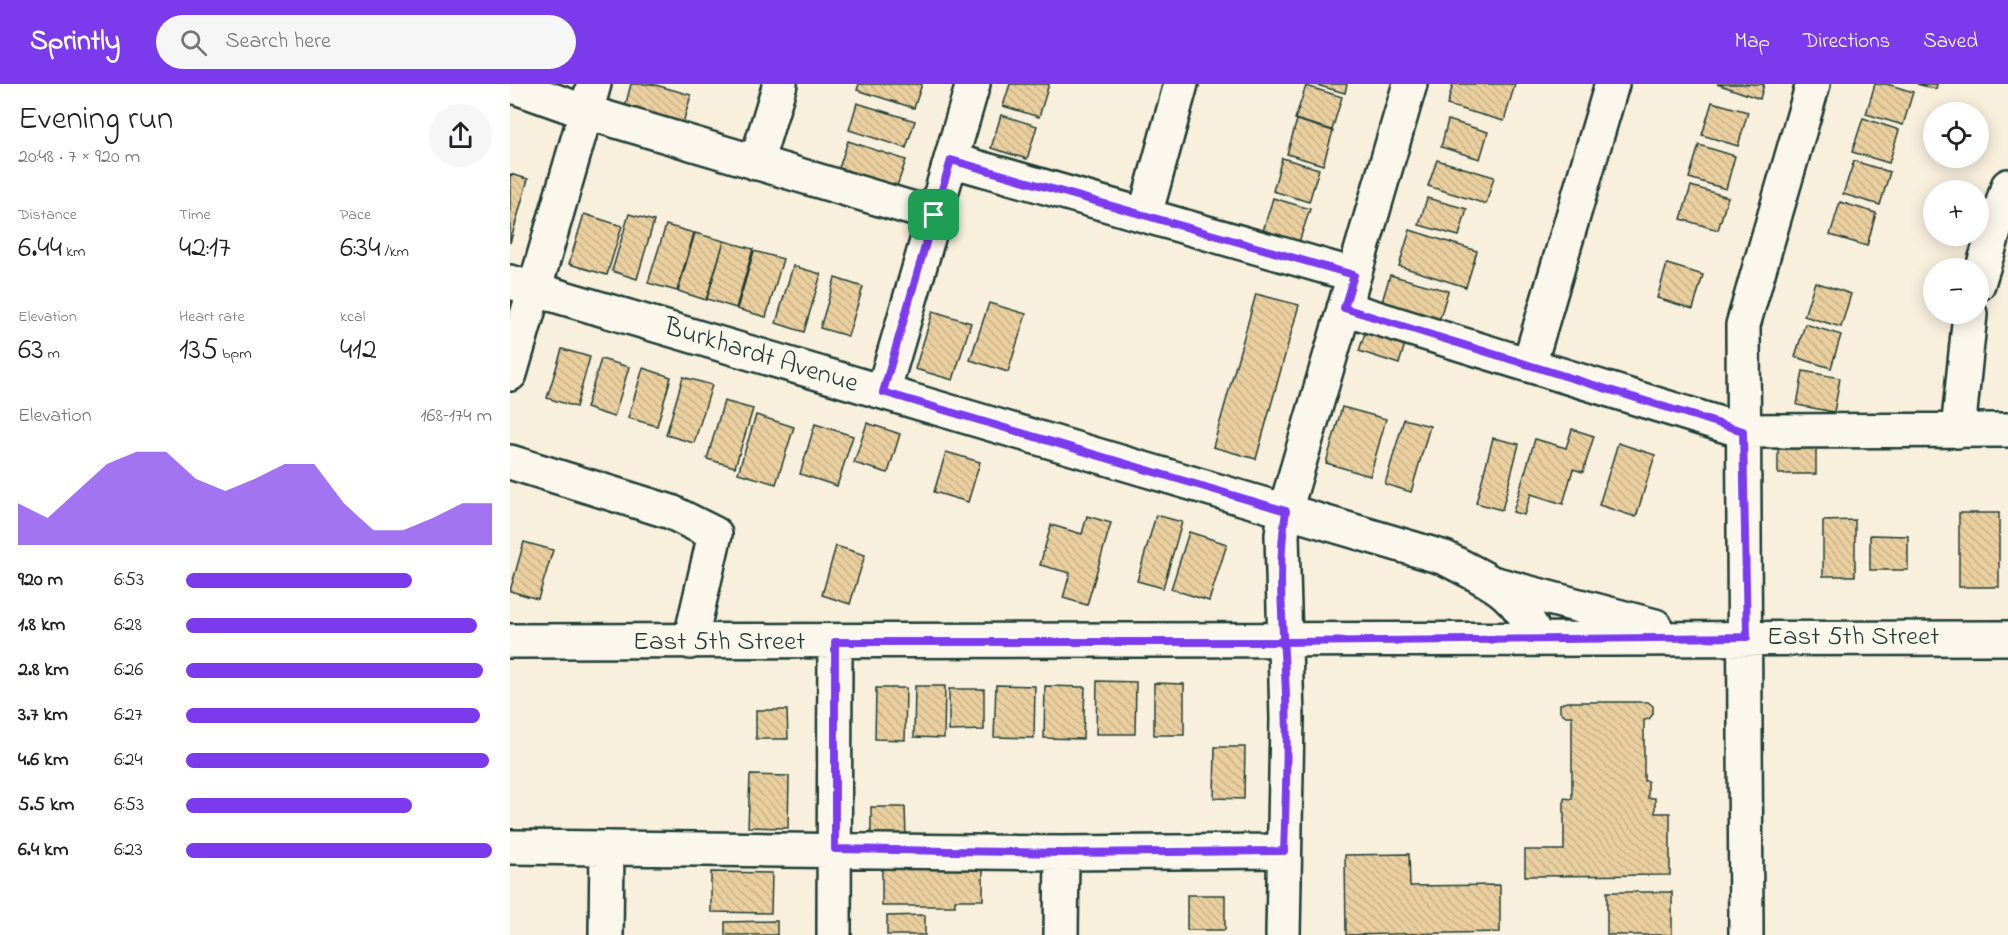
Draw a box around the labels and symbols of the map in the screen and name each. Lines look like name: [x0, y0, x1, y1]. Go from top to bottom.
pin: [908, 189, 959, 240]
street label: Burkhardt Avenue: [658, 308, 864, 404]
street label: East 5th Street: [1767, 618, 1939, 657]
street label: East 5th Street: [633, 623, 805, 662]

